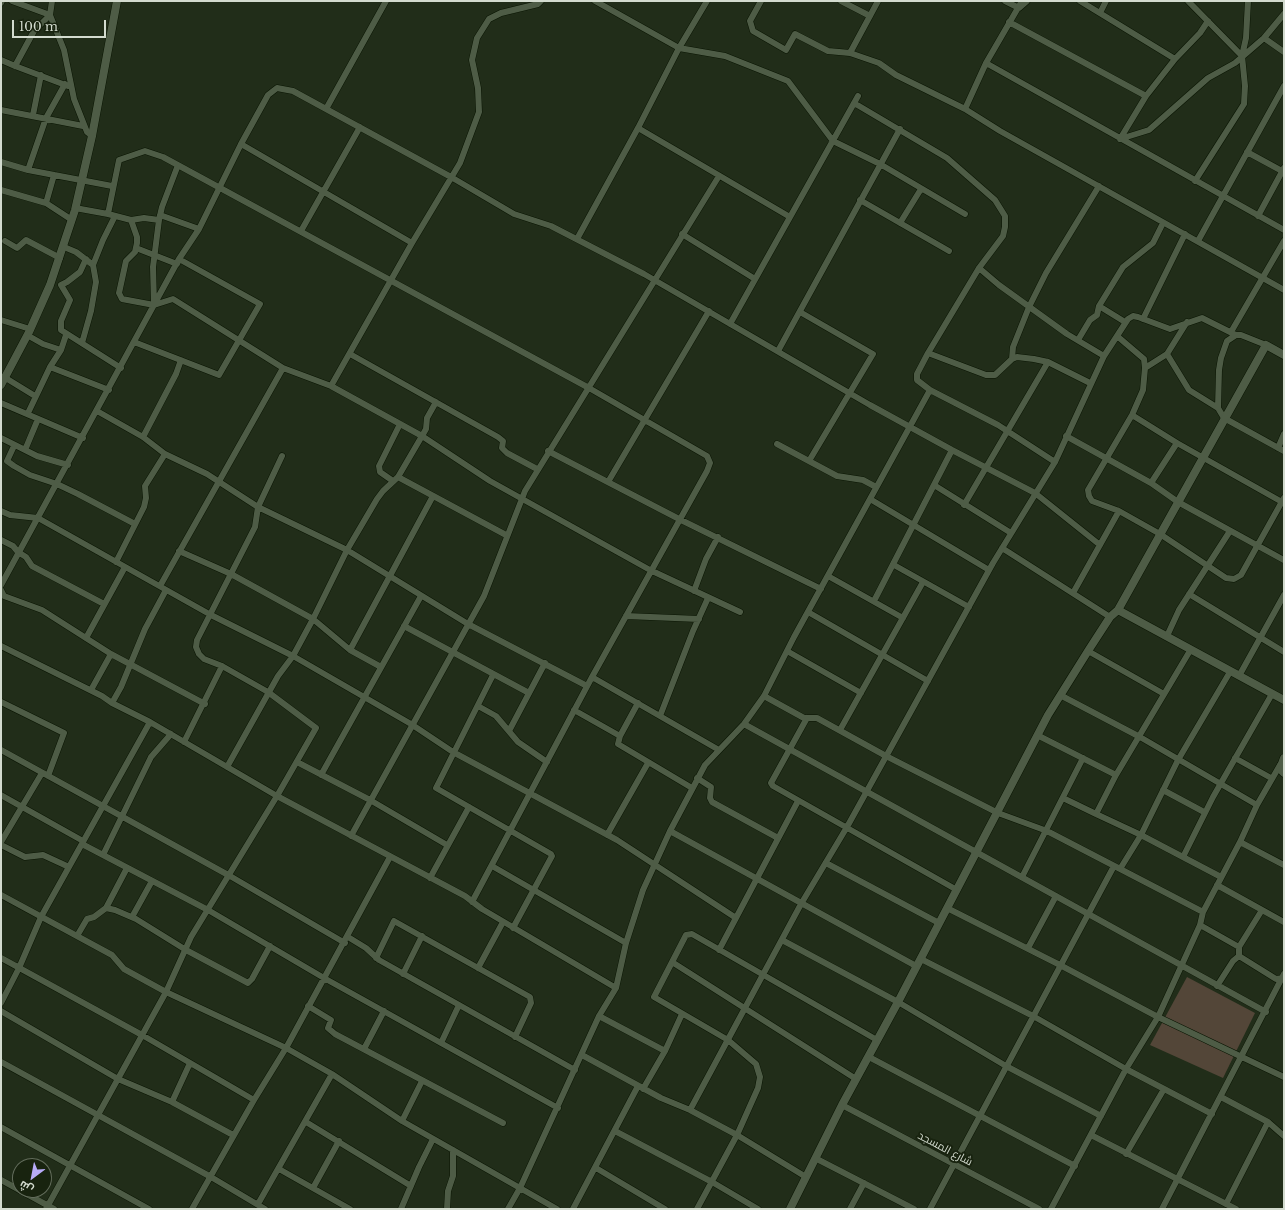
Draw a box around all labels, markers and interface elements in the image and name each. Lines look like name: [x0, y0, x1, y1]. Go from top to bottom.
scale bar: [14, 12, 108, 38]
text: 100 m: [19, 19, 58, 34]
street label: شارع المسجد: [915, 1129, 975, 1169]
north arrow: [12, 1158, 52, 1198]
text: ش: [16, 1178, 36, 1197]

